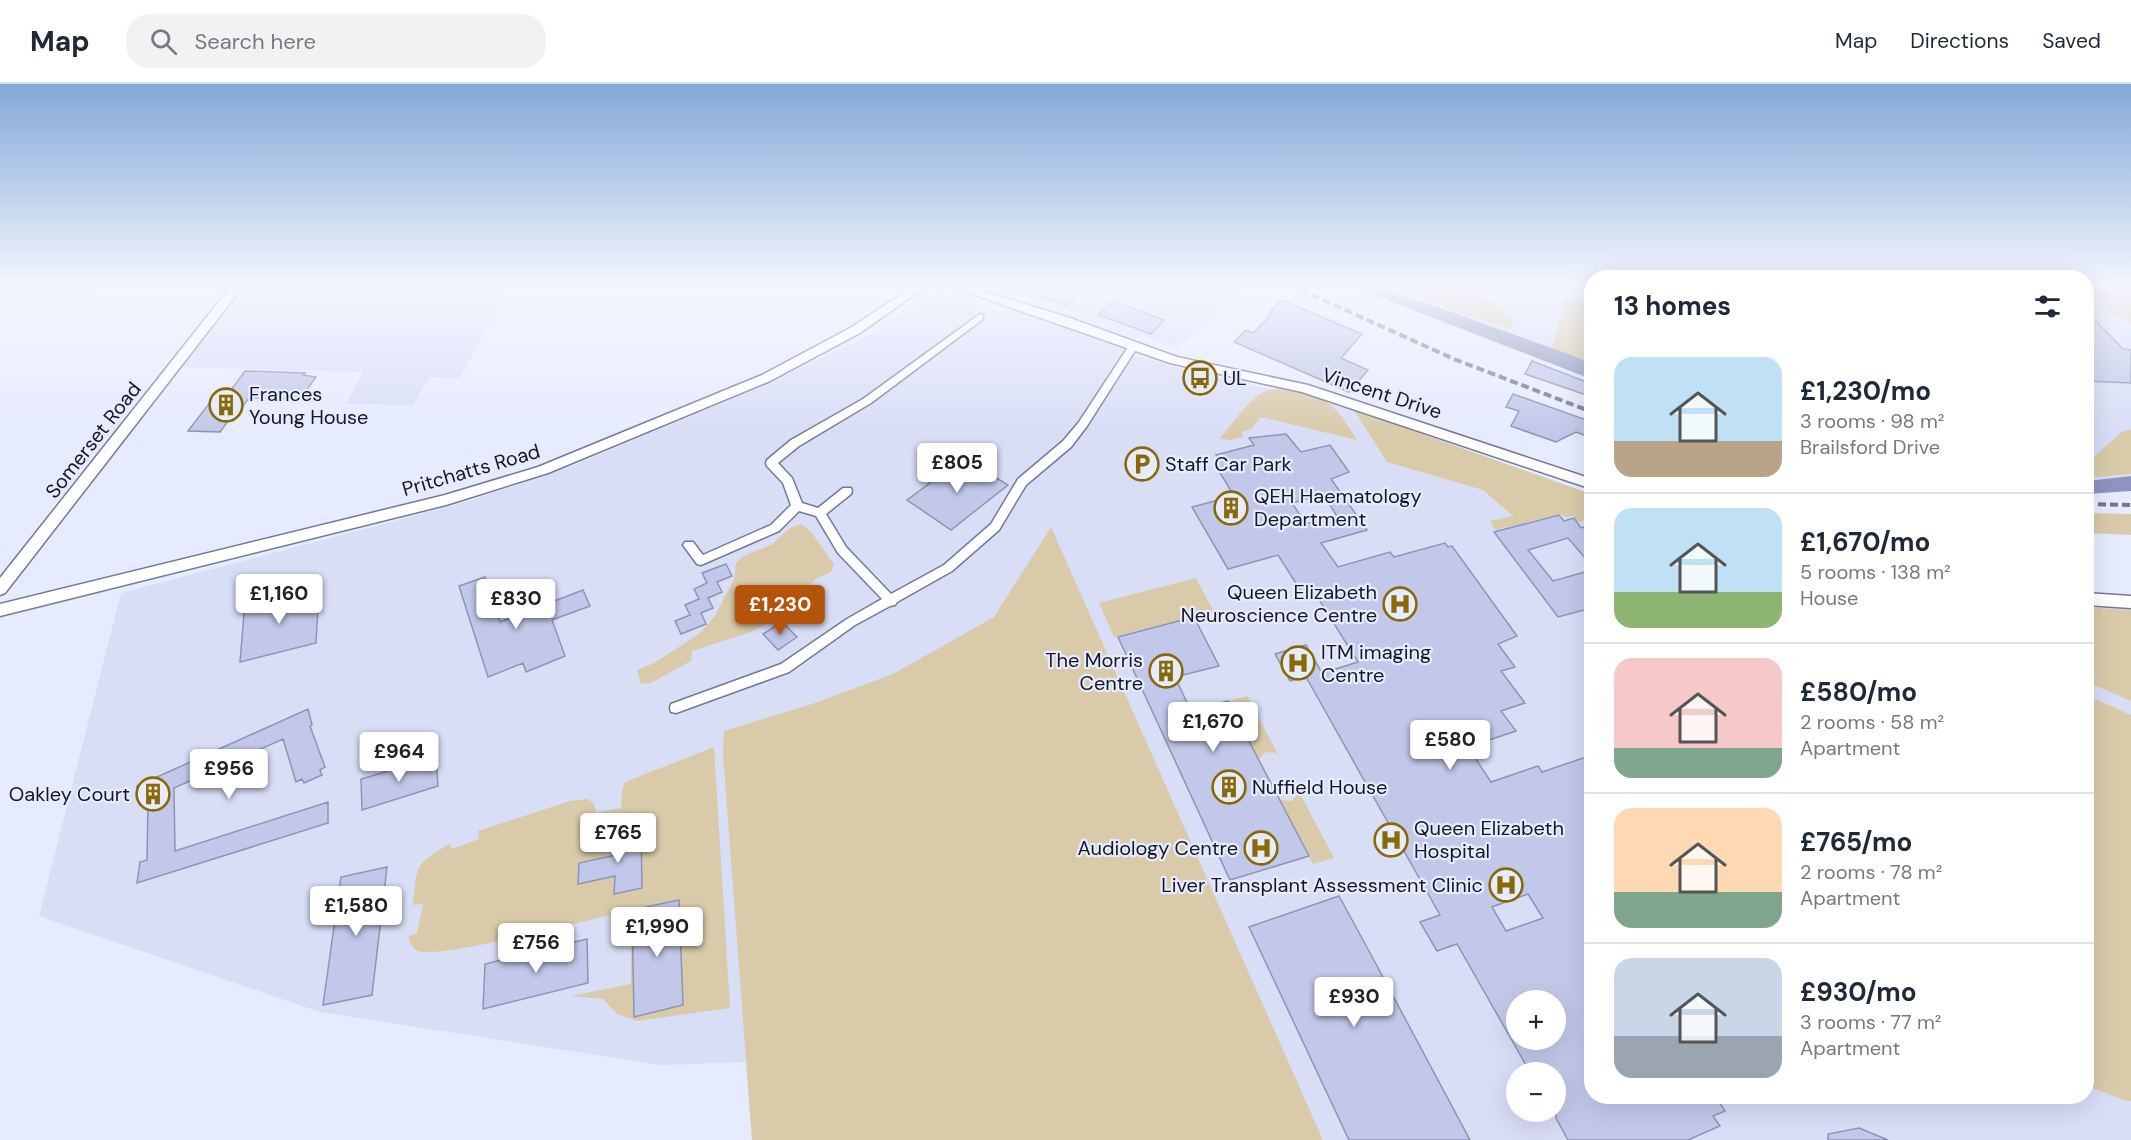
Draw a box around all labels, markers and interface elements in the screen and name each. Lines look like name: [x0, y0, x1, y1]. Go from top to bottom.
search box: [126, 14, 546, 68]
text: Map: [30, 23, 90, 60]
icon: search: [147, 25, 180, 58]
text: Search here: [195, 27, 316, 56]
text: Map: [1835, 27, 1877, 55]
text: Directions: [1910, 27, 2009, 55]
text: Saved: [2042, 27, 2101, 55]
text: 13 homes: [1614, 289, 1731, 323]
icon: filters: [2031, 290, 2064, 323]
bus stop icon: UL: [1182, 360, 1218, 396]
street label: Vincent Drive: [1319, 361, 1445, 425]
place label: UL: [1223, 365, 1247, 391]
text: £1,230/mo: [1800, 374, 1931, 408]
street label: Somerset Road: [39, 377, 147, 503]
place label: Frances Young House: [249, 381, 368, 430]
icon: home: [1662, 381, 1734, 453]
building icon: Frances Young House: [208, 387, 244, 423]
text: 3 rooms · 98 m²: [1800, 408, 1944, 434]
text: Brailsford Drive: [1800, 434, 1940, 460]
street label: Pritchatts Road: [399, 438, 543, 502]
pin: £805: [921, 443, 993, 494]
parking icon: Staff Car Park: [1124, 446, 1160, 482]
text: £805: [931, 449, 983, 475]
place label: Staff Car Park: [1165, 451, 1292, 477]
place label: QEH Haematology Department: [1254, 483, 1422, 532]
building icon: QEH Haematology Department: [1213, 490, 1249, 526]
text: £1,670/mo: [1800, 525, 1930, 559]
icon: home: [1662, 532, 1734, 604]
text: 5 rooms · 138 m²: [1800, 559, 1951, 585]
pin: £1,160: [230, 574, 328, 625]
pin: £830: [480, 579, 552, 630]
place label: Queen Elizabeth Neuroscience Centre: [1181, 579, 1377, 628]
text: £1,160: [250, 580, 308, 606]
text: £830: [490, 585, 542, 611]
pin: £1,230: [731, 585, 829, 636]
text: House: [1800, 585, 1858, 611]
hospital icon: Queen Elizabeth Neuroscience Centre: [1382, 586, 1418, 622]
text: £1,230: [749, 591, 811, 617]
place label: ITM imaging Centre: [1321, 639, 1431, 688]
hospital icon: ITM imaging Centre: [1280, 645, 1316, 681]
place label: The Morris Centre: [1045, 647, 1143, 696]
building icon: The Morris Centre: [1148, 653, 1184, 689]
text: £580/mo: [1800, 675, 1917, 709]
icon: home: [1662, 682, 1734, 754]
pin: £1,670: [1164, 702, 1262, 753]
text: £1,670: [1182, 708, 1244, 734]
text: 2 rooms · 58 m²: [1800, 709, 1944, 735]
pin: £580: [1414, 720, 1486, 771]
text: £580: [1424, 726, 1476, 752]
pin: £964: [363, 732, 435, 783]
text: Apartment: [1800, 735, 1900, 761]
text: £964: [374, 738, 424, 764]
pin: £956: [193, 749, 265, 800]
text: £956: [204, 755, 254, 781]
building icon: Nuffield House: [1211, 769, 1247, 805]
place label: Nuffield House: [1252, 774, 1387, 800]
building icon: Oakley Court: [135, 776, 171, 812]
place label: Oakley Court: [9, 781, 130, 807]
pin: £765: [582, 813, 654, 864]
place label: Queen Elizabeth Hospital: [1414, 815, 1564, 864]
text: £765: [594, 819, 642, 845]
hospital icon: Queen Elizabeth Hospital: [1373, 822, 1409, 858]
text: £765/mo: [1800, 825, 1912, 859]
hospital icon: Audiology Centre: [1243, 830, 1279, 866]
icon: home: [1662, 832, 1734, 904]
place label: Audiology Centre: [1077, 835, 1238, 861]
text: 2 rooms · 78 m²: [1800, 859, 1942, 885]
hospital icon: Liver Transplant Assessment Clinic: [1488, 867, 1524, 903]
place label: Liver Transplant Assessment Clinic: [1161, 872, 1483, 898]
text: Apartment: [1800, 885, 1900, 911]
pin: £1,580: [307, 886, 405, 937]
text: £1,580: [324, 892, 388, 918]
pin: £1,990: [608, 907, 706, 958]
text: £1,990: [625, 913, 689, 939]
pin: £756: [500, 923, 572, 974]
text: £756: [512, 929, 560, 955]
text: £930/mo: [1800, 975, 1917, 1009]
pin: £930: [1318, 977, 1390, 1028]
icon: home: [1662, 982, 1734, 1054]
text: £930: [1328, 983, 1380, 1009]
map controls: [1506, 990, 1566, 1122]
button: +: [1506, 990, 1566, 1050]
text: 3 rooms · 77 m²: [1800, 1009, 1941, 1035]
text: Apartment: [1800, 1035, 1900, 1061]
button: −: [1506, 1062, 1566, 1122]

